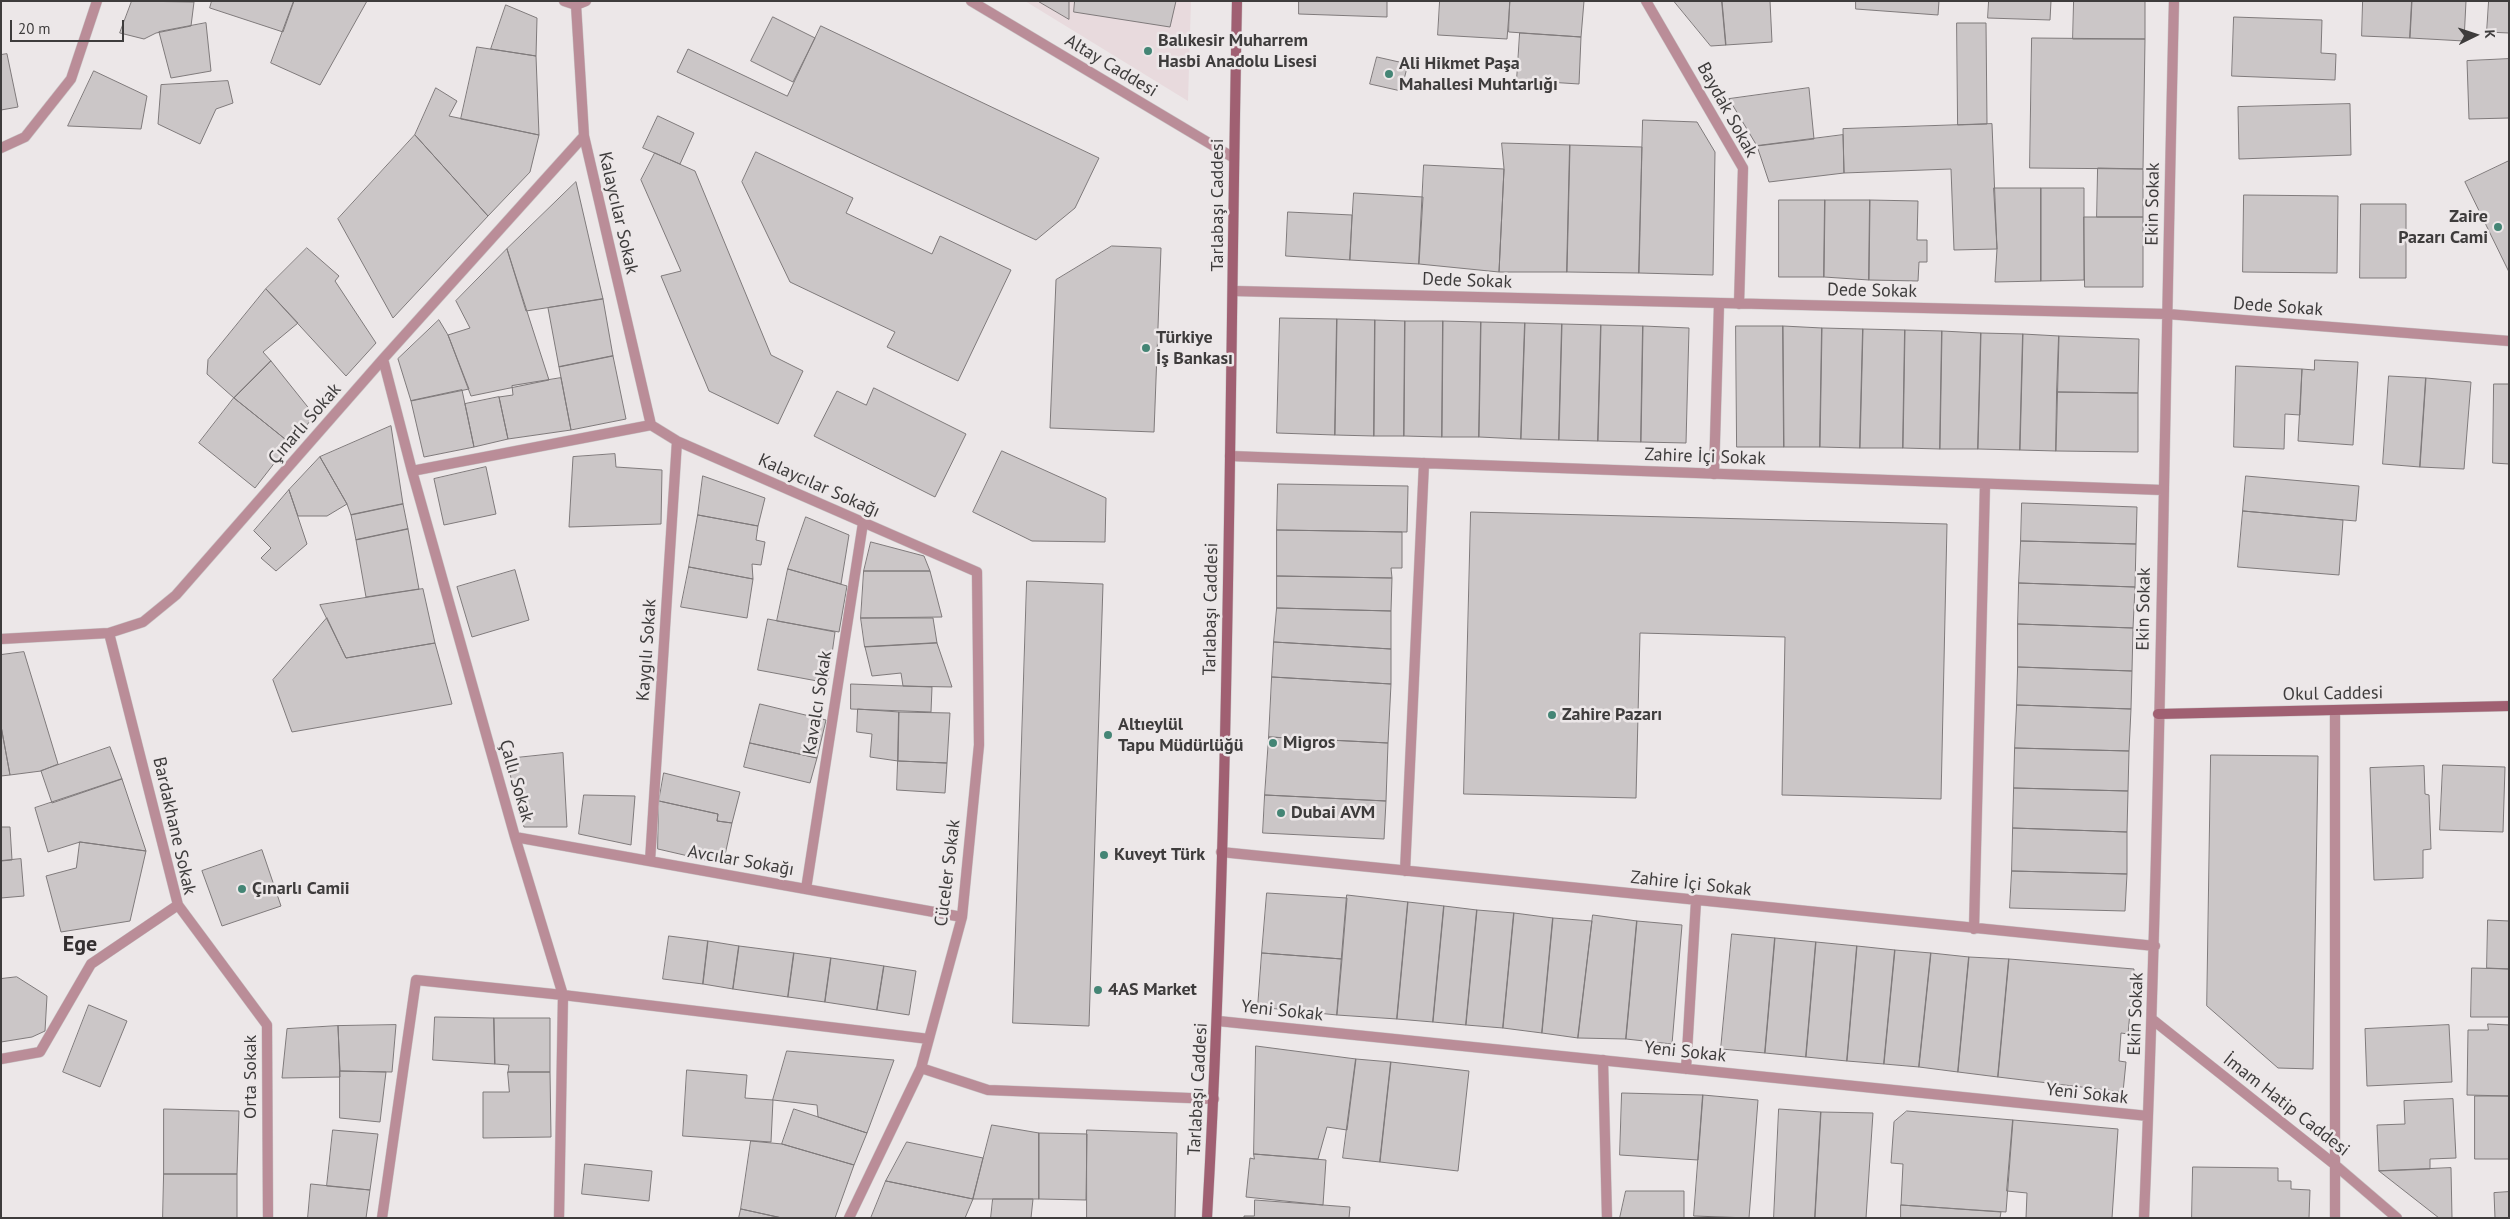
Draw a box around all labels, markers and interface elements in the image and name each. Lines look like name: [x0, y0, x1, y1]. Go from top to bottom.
scale bar: [12, 10, 126, 42]
north arrow: [2450, 10, 2500, 60]
text: 20 m: [18, 19, 51, 38]
text: K: [2481, 29, 2499, 39]
street label: Altay Caddesi: [1061, 30, 1161, 102]
place label: Balıkesir Muharrem Hasbi Anadolu Lisesi: [1158, 30, 1317, 72]
marker: Balıkesir Muharrem Hasbi Anadolu Lisesi: [1142, 45, 1154, 57]
place label: Ali Hikmet Paşa Mahallesi Muhtarlığı: [1399, 53, 1558, 96]
street label: Baydak Sokak: [1692, 59, 1762, 161]
marker: Ali Hikmet Paşa Mahallesi Muhtarlığı: [1383, 68, 1395, 80]
street label: Tarlabaşı Caddesi: [1207, 138, 1229, 272]
street label: Kalaycılar Sokak: [593, 150, 643, 276]
street label: Ekin Sokak: [2141, 162, 2165, 246]
place label: Zaire Pazarı Cami: [2398, 206, 2488, 248]
marker: Zaire Pazarı Cami: [2492, 221, 2504, 233]
street label: Dede Sokak: [1422, 269, 1512, 293]
street label: Dede Sokak: [1827, 279, 1917, 303]
street label: Dede Sokak: [2232, 293, 2324, 321]
place label: Türkiye İş Bankası: [1156, 327, 1233, 369]
marker: Türkiye İş Bankası: [1140, 342, 1152, 354]
street label: Çınarlı Sokak: [264, 379, 346, 469]
street label: Zahire İçi Sokak: [1644, 444, 1766, 470]
street label: Kalaycılar Sokağı: [755, 449, 883, 523]
street label: Tarlabaşı Caddesi: [1199, 542, 1223, 676]
street label: Ekin Sokak: [2132, 567, 2156, 651]
street label: Kaygılı Sokak: [633, 598, 661, 702]
street label: Kavalcı Sokak: [799, 649, 837, 757]
street label: Okul Caddesi: [2283, 682, 2383, 706]
place label: Zahire Pazarı: [1562, 704, 1662, 726]
marker: Zahire Pazarı: [1546, 709, 1558, 721]
place label: Altıeylül Tapu Müdürlüğü: [1118, 714, 1243, 756]
marker: Altıeylül Tapu Müdürlüğü: [1102, 729, 1114, 741]
place label: Migros: [1283, 732, 1335, 754]
street label: Çallı Sokak: [494, 737, 538, 825]
marker: Migros: [1267, 737, 1279, 749]
street label: Bardakhane Sokak: [148, 755, 200, 897]
place label: Dubai AVM: [1291, 802, 1375, 824]
marker: Dubai AVM: [1275, 807, 1287, 819]
street label: Cüceler Sokak: [931, 818, 965, 928]
street label: Avcılar Sokağı: [686, 841, 796, 881]
place label: Kuveyt Türk: [1114, 844, 1205, 866]
marker: Kuveyt Türk: [1098, 849, 1110, 861]
street label: Zahire İçi Sokak: [1629, 867, 1753, 901]
place label: Çınarlı Camii: [252, 878, 350, 900]
marker: Çınarlı Camii: [236, 883, 248, 895]
district label: Ege: [63, 932, 97, 958]
street label: Ekin Sokak: [2124, 972, 2148, 1056]
place label: 4AS Market: [1108, 979, 1197, 1001]
marker: 4AS Market: [1092, 984, 1104, 996]
street label: Yeni Sokak: [1240, 996, 1324, 1026]
street label: Tarlabaşı Caddesi: [1184, 1022, 1212, 1156]
street label: Orta Sokak: [240, 1035, 262, 1119]
street label: Yeni Sokak: [1643, 1037, 1727, 1067]
street label: İmam Hatip Caddesi: [2218, 1049, 2354, 1161]
street label: Yeni Sokak: [2045, 1079, 2129, 1109]

